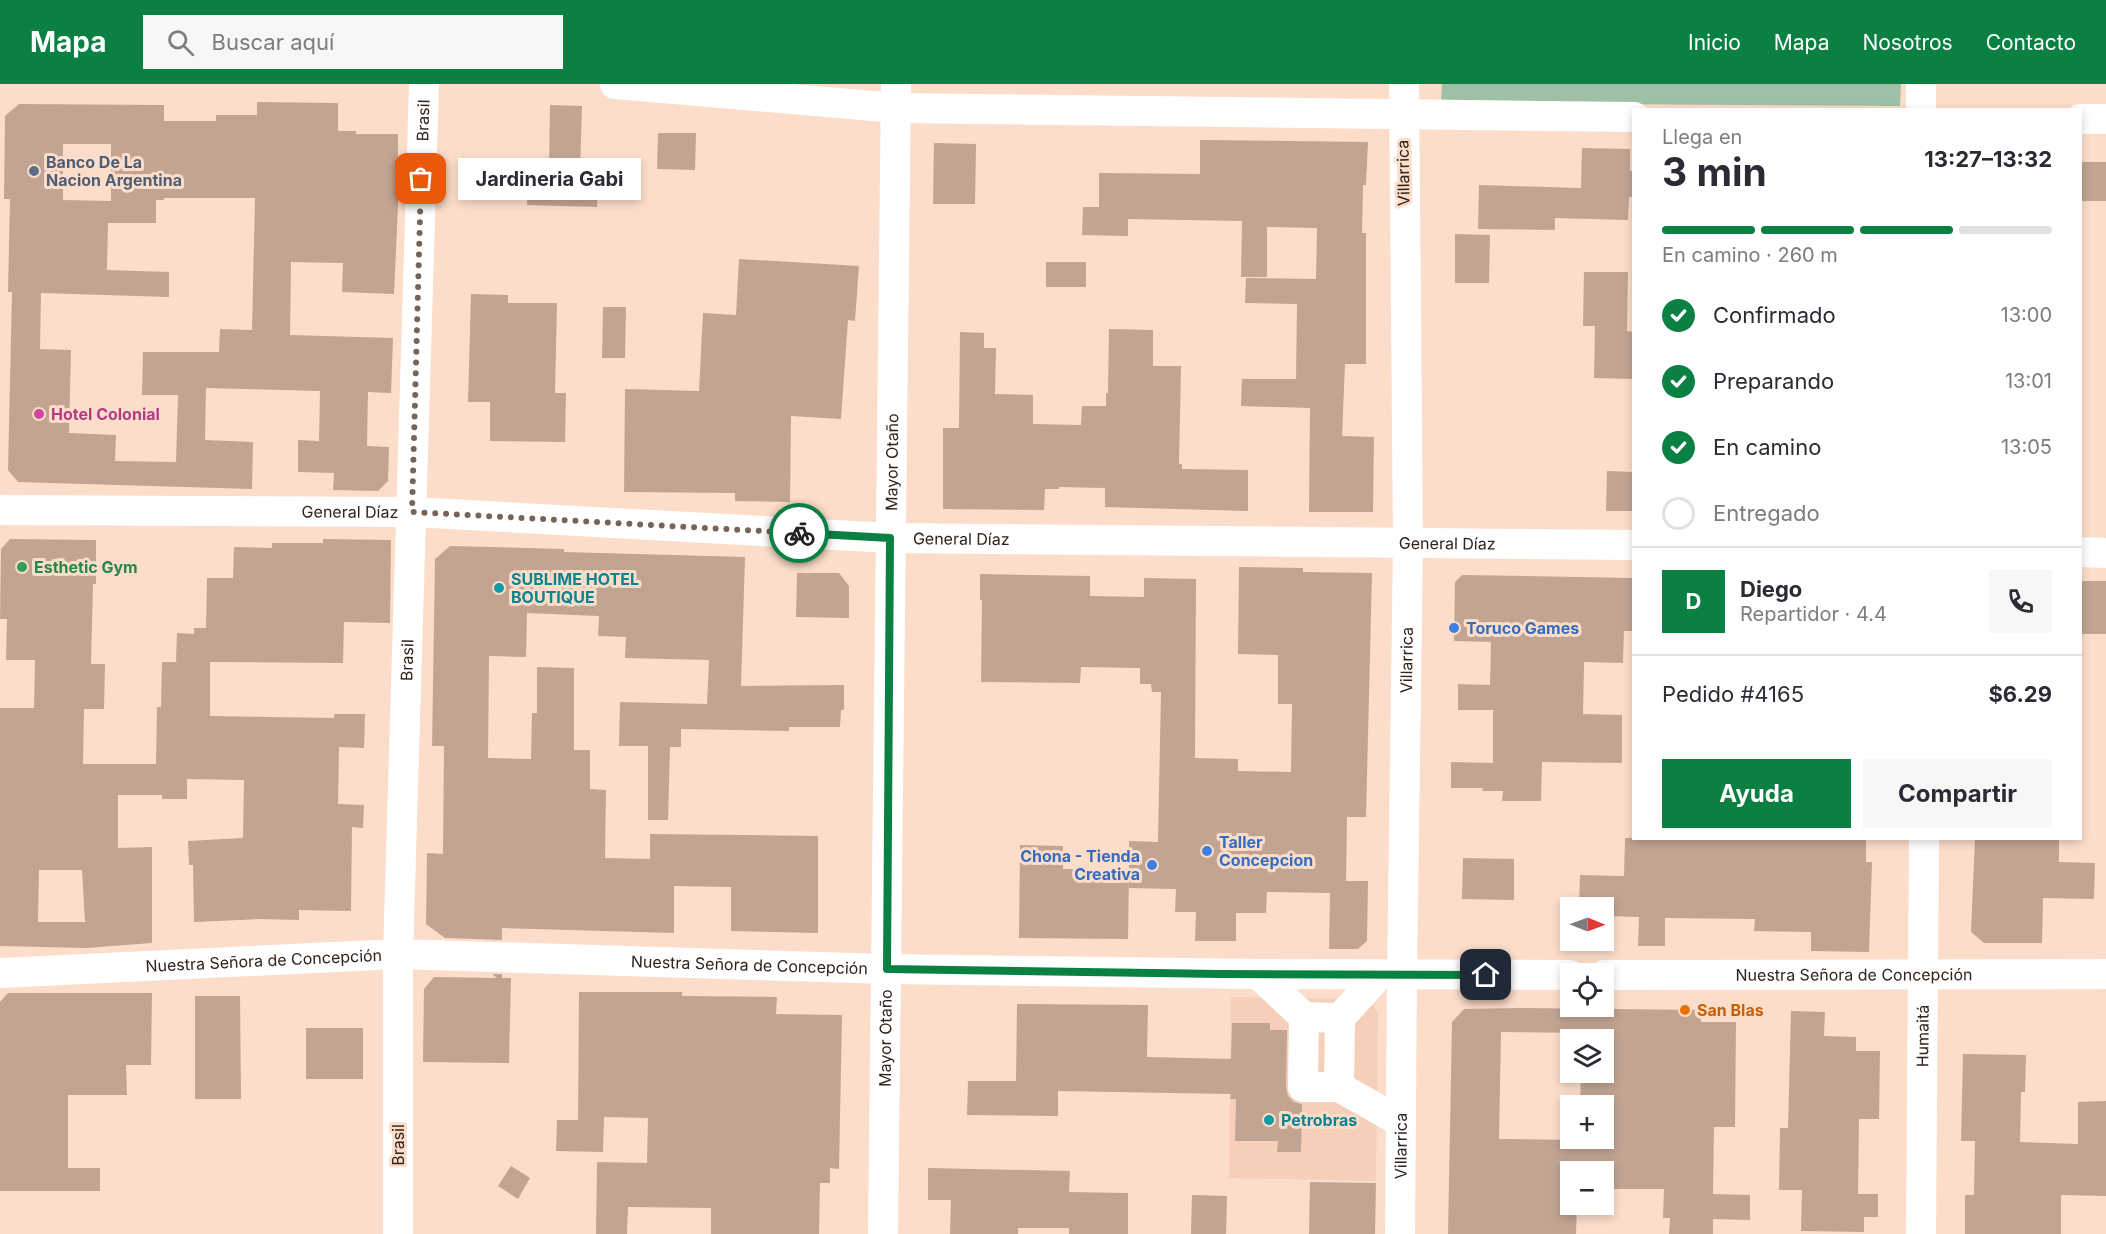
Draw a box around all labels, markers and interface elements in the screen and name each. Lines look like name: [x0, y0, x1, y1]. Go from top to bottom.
search box: [143, 15, 563, 69]
text: Mapa: [30, 25, 107, 59]
icon: search: [164, 26, 197, 59]
text: Buscar aquí: [212, 29, 334, 55]
text: Inicio: [1688, 30, 1741, 55]
text: Mapa: [1774, 30, 1829, 55]
text: Nosotros: [1862, 30, 1953, 55]
text: Contacto: [1986, 30, 2076, 55]
street label: Brasil: [412, 99, 434, 142]
text: Llega en: [1662, 125, 1742, 149]
street label: Villarrica: [1392, 140, 1414, 206]
text: 13:27–13:32: [1924, 146, 2052, 172]
text: 3 min: [1662, 148, 1767, 195]
place label: Banco De La Nacion Argentina: [46, 152, 182, 190]
pin: [395, 153, 446, 204]
callout: Jardineria Gabi: [457, 158, 640, 200]
icon: bag: [404, 162, 437, 195]
marker: Banco De La Nacion Argentina: [27, 164, 41, 178]
text: Jardineria Gabi: [475, 167, 624, 191]
text: En camino · 260 m: [1662, 243, 1838, 267]
icon: check: [1662, 299, 1695, 332]
text: Confirmado: [1713, 302, 1836, 328]
text: 13:00: [2001, 303, 2052, 327]
icon: check: [1662, 365, 1695, 398]
text: Preparando: [1713, 368, 1834, 394]
text: 13:01: [2005, 369, 2052, 393]
place label: Hotel Colonial: [51, 404, 160, 424]
marker: Hotel Colonial: [32, 407, 46, 421]
street label: Mayor Otaño: [881, 413, 902, 511]
icon: check: [1662, 431, 1695, 464]
text: En camino: [1713, 434, 1821, 460]
text: 13:05: [2001, 435, 2052, 459]
text: Entregado: [1713, 500, 1820, 526]
street label: General Díaz: [302, 501, 398, 522]
courier: [769, 503, 829, 563]
icon: bike: [783, 517, 816, 550]
street label: General Díaz: [913, 528, 1010, 549]
street label: General Díaz: [1399, 533, 1496, 554]
place label: Esthetic Gym: [34, 557, 138, 577]
marker: Esthetic Gym: [15, 560, 29, 574]
place label: SUBLIME HOTEL BOUTIQUE: [511, 569, 639, 607]
button: phone: [1989, 570, 2052, 633]
text: Diego: [1740, 576, 1802, 602]
marker: SUBLIME HOTEL BOUTIQUE: [492, 581, 506, 595]
text: D: [1686, 588, 1701, 614]
text: Repartidor · 4.4: [1740, 602, 1887, 626]
place label: Toruco Games: [1466, 618, 1579, 638]
marker: Toruco Games: [1447, 621, 1461, 635]
street label: Villarrica: [1396, 627, 1417, 693]
street label: Brasil: [396, 639, 417, 681]
text: Pedido #4165: [1662, 681, 1804, 707]
text: $6.29: [1988, 681, 2052, 707]
button: Ayuda: [1662, 759, 1851, 828]
button: Compartir: [1863, 759, 2052, 828]
place label: Taller Concepcion: [1219, 832, 1313, 870]
marker: Taller Concepcion: [1200, 844, 1214, 858]
place label: Chona - Tienda Creativa: [1020, 846, 1140, 884]
marker: Chona - Tienda Creativa: [1145, 858, 1159, 872]
north arrow: [1560, 897, 1614, 951]
map controls: [1560, 897, 1614, 1215]
street label: Nuestra Señora de Concepción: [145, 945, 382, 976]
pin: [1460, 949, 1511, 1000]
street label: Nuestra Señora de Concepción: [631, 951, 868, 978]
icon: home: [1469, 958, 1502, 991]
button: locate: [1560, 963, 1614, 1017]
street label: Nuestra Señora de Concepción: [1736, 964, 1972, 985]
street label: Mayor Otaño: [875, 989, 896, 1087]
place label: San Blas: [1697, 1000, 1764, 1020]
marker: San Blas: [1678, 1003, 1692, 1017]
street label: Humaitá: [1912, 1005, 1933, 1067]
button: layers: [1560, 1029, 1614, 1083]
button: +: [1560, 1095, 1614, 1149]
place label: Petrobras: [1281, 1110, 1357, 1130]
marker: Petrobras: [1262, 1113, 1276, 1127]
street label: Villarrica: [1390, 1113, 1411, 1179]
street label: Brasil: [388, 1124, 408, 1166]
button: −: [1560, 1161, 1614, 1215]

